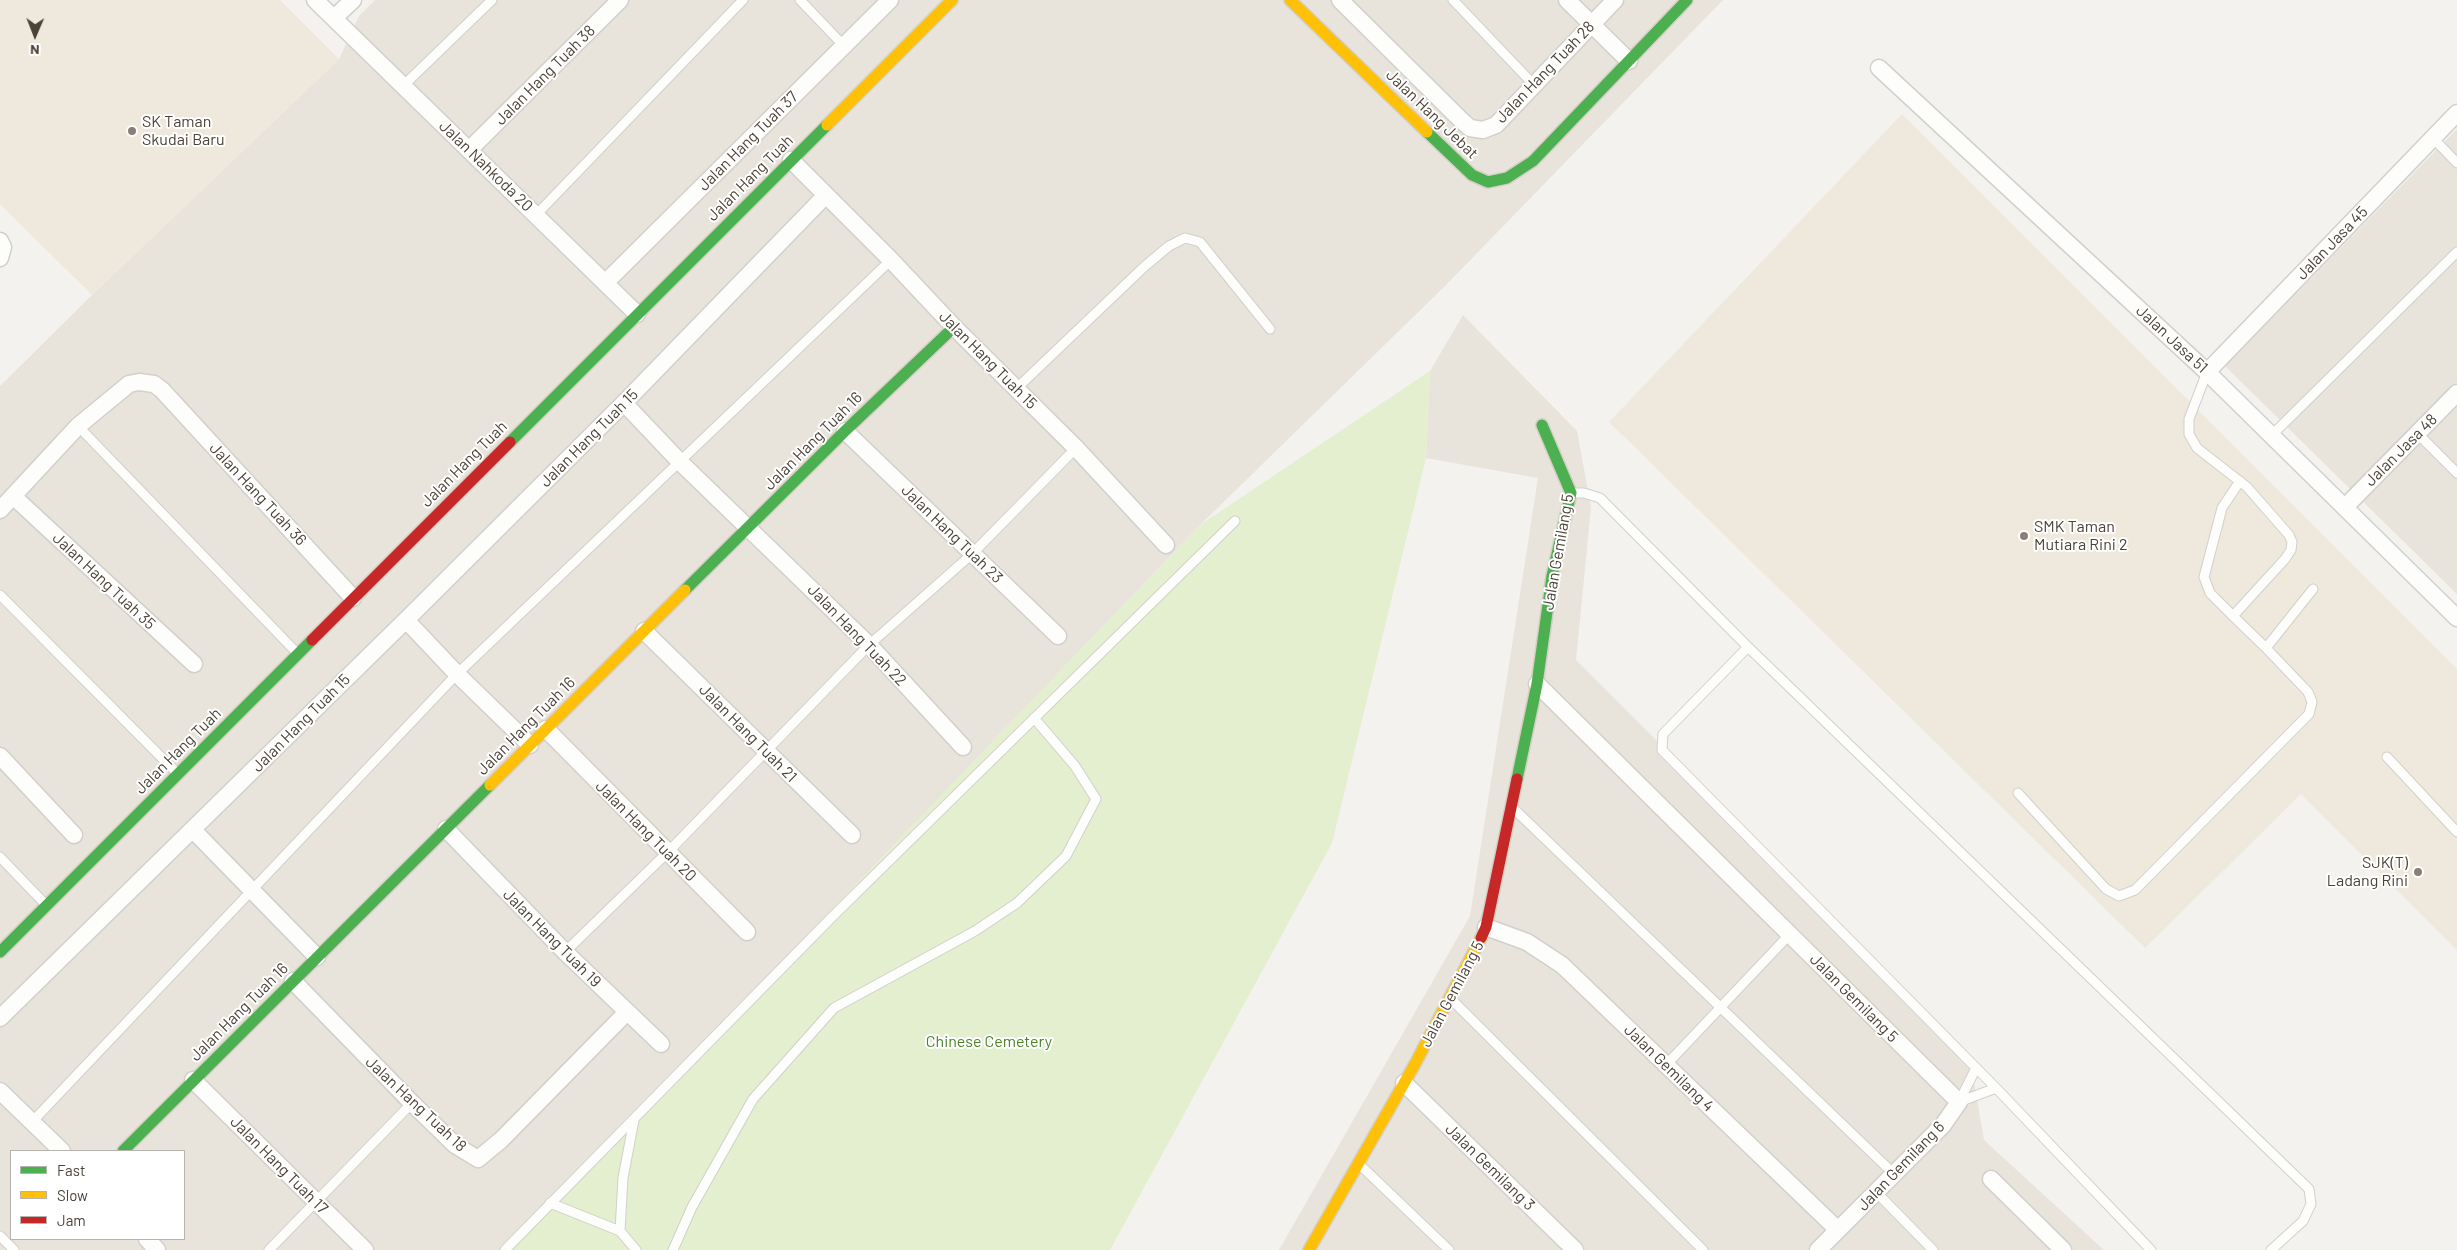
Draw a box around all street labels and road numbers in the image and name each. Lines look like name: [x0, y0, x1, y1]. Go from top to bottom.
street label: Jalan Hang Tuah 28: [1492, 17, 1598, 127]
street label: Jalan Hang Tuah 38: [491, 21, 599, 129]
street label: Jalan Hang Jebat: [1382, 65, 1482, 163]
street label: Jalan Hang Tuah 37: [694, 87, 802, 195]
street label: Jalan Nahkoda 20: [435, 116, 537, 216]
street label: Jalan Hang Tuah: [703, 131, 797, 225]
street label: Jalan Jasa 45: [2292, 202, 2372, 284]
street label: Jalan Jasa 51: [2132, 301, 2212, 377]
street label: Jalan Hang Tuah 15: [935, 307, 1041, 413]
street label: Jalan Hang Tuah 15: [536, 385, 642, 491]
street label: Jalan Hang Tuah 16: [760, 388, 866, 494]
street label: Jalan Jasa 48: [2361, 410, 2441, 490]
street label: Jalan Hang Tuah: [417, 417, 511, 511]
street label: Jalan Hang Tuah 36: [205, 439, 311, 549]
street label: Jalan Hang Tuah 23: [897, 481, 1007, 587]
street label: Jalan Gemilang 5: [1538, 493, 1578, 611]
street label: Jalan Hang Tuah 35: [49, 528, 159, 634]
street label: Jalan Hang Tuah 22: [803, 580, 911, 690]
street label: Jalan Hang Tuah 15: [248, 670, 354, 776]
street label: Jalan Hang Tuah 16: [473, 673, 579, 779]
street label: Jalan Hang Tuah 21: [695, 680, 801, 786]
street label: Jalan Hang Tuah: [131, 704, 225, 798]
street label: Jalan Hang Tuah 20: [592, 777, 700, 885]
street label: Jalan Hang Tuah 19: [499, 885, 605, 991]
street label: Jalan Gemilang 5: [1416, 938, 1488, 1050]
street label: Jalan Gemilang 5: [1806, 950, 1902, 1046]
street label: Jalan Hang Tuah 16: [186, 959, 292, 1065]
street label: Jalan Gemilang 4: [1620, 1020, 1718, 1116]
street label: Jalan Hang Tuah 18: [362, 1052, 470, 1156]
street label: Jalan Hang Tuah 17: [226, 1112, 332, 1218]
street label: Jalan Gemilang 6: [1853, 1117, 1949, 1215]
street label: Jalan Gemilang 3: [1441, 1119, 1539, 1215]

